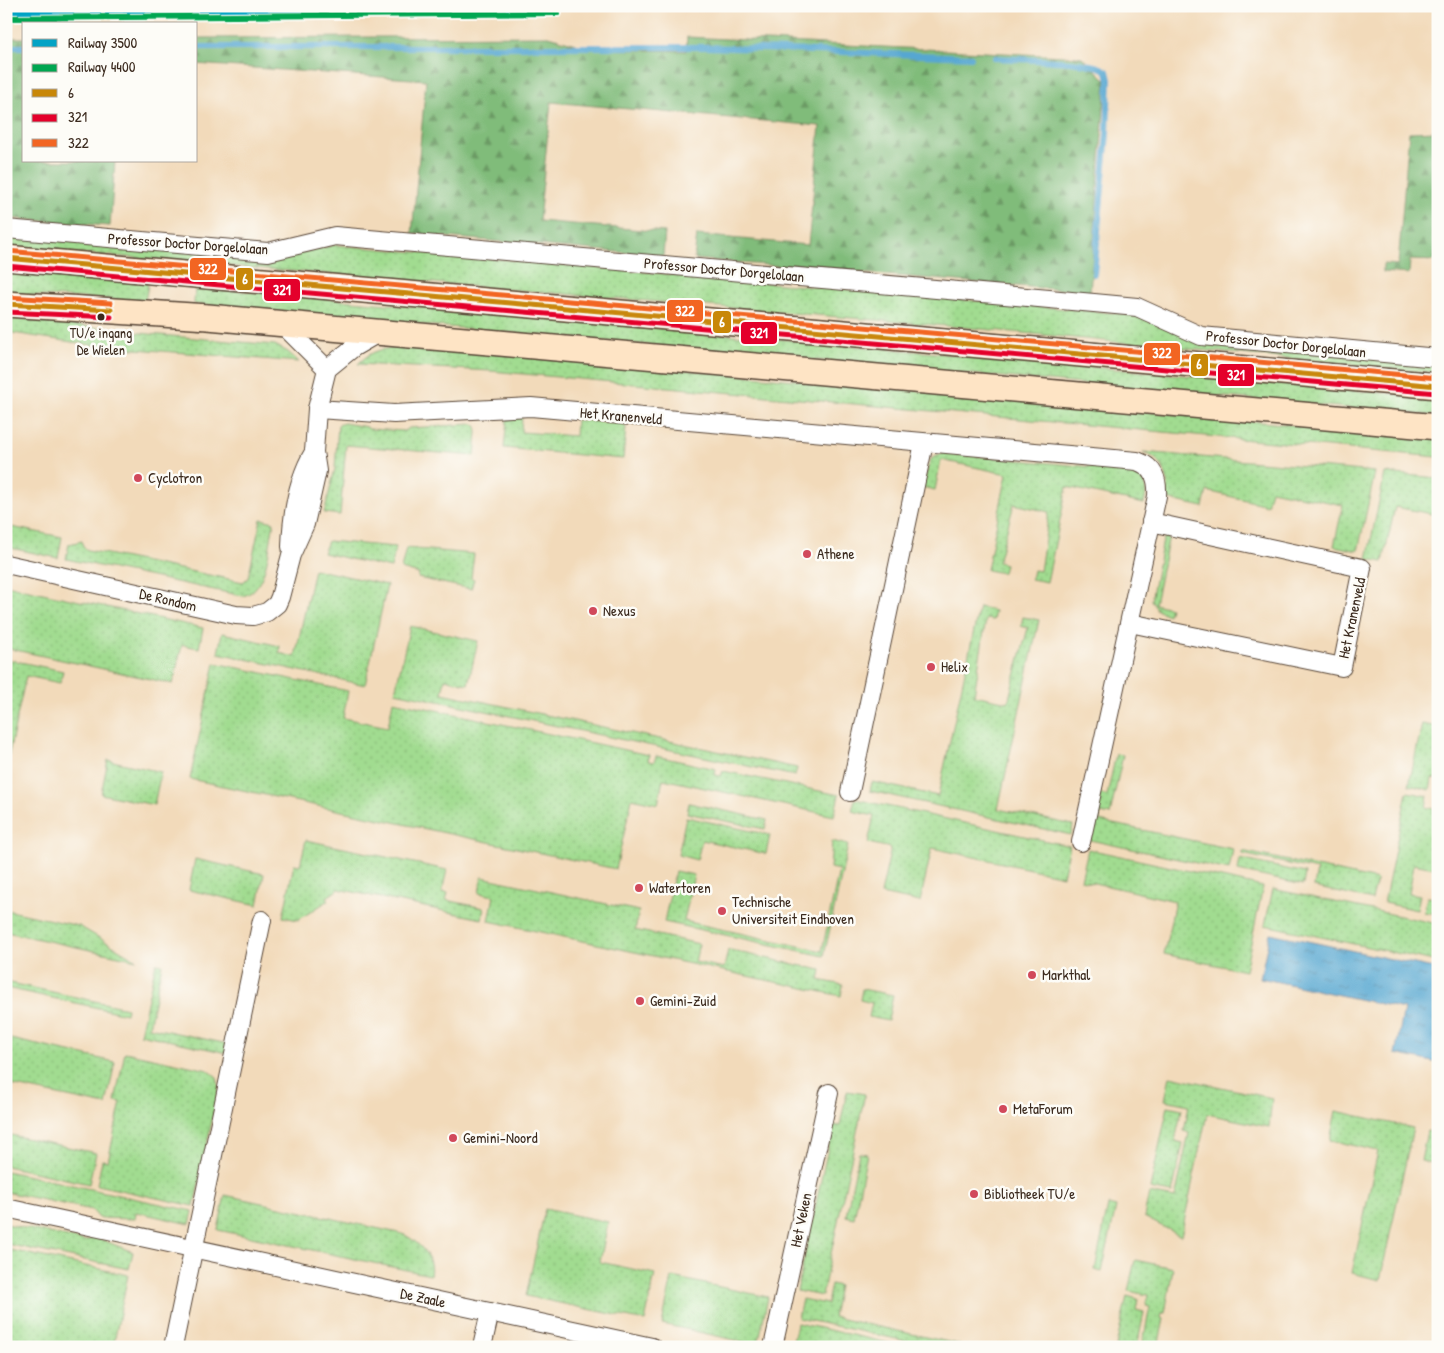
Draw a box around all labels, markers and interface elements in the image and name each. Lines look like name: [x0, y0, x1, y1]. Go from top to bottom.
legend: [22, 22, 198, 162]
text: Railway 3500: [68, 32, 137, 53]
text: Railway 4400: [68, 56, 136, 77]
text: 6: [68, 82, 74, 103]
text: 321: [68, 106, 87, 127]
text: 322: [68, 132, 89, 153]
street label: Professor Doctor Dorgelolaan: [107, 227, 269, 260]
street label: Professor Doctor Dorgelolaan: [643, 252, 805, 287]
line badge: 322: [189, 257, 227, 281]
text: 322: [198, 259, 218, 278]
line badge: 6: [235, 267, 254, 291]
text: 6: [242, 269, 248, 288]
line badge: 321: [263, 278, 301, 302]
text: 321: [273, 280, 291, 299]
line badge: 322: [666, 299, 704, 323]
text: 322: [675, 301, 695, 320]
line badge: 6: [712, 310, 732, 334]
marker: TU/e ingang De Wielen: [96, 312, 106, 322]
text: 6: [719, 312, 725, 331]
line badge: 321: [740, 321, 778, 345]
place label: TU/e ingang De Wielen: [70, 323, 132, 359]
text: 321: [750, 323, 768, 342]
street label: Professor Doctor Dorgelolaan: [1205, 325, 1367, 362]
line badge: 322: [1143, 342, 1181, 366]
text: 322: [1152, 343, 1172, 362]
line badge: 6: [1190, 353, 1209, 377]
text: 6: [1196, 354, 1202, 373]
line badge: 321: [1217, 363, 1255, 387]
text: 321: [1227, 365, 1245, 384]
street label: Het Kranenveld: [579, 401, 663, 430]
place label: Cyclotron: [148, 467, 202, 488]
marker: Cyclotron: [132, 472, 144, 484]
place label: Athene: [817, 543, 855, 564]
marker: Athene: [801, 548, 813, 560]
street label: Het Kranenveld: [1333, 575, 1370, 660]
street label: De Rondom: [137, 583, 199, 616]
place label: Nexus: [603, 600, 636, 621]
marker: Nexus: [587, 605, 599, 617]
place label: Helix: [941, 656, 968, 677]
marker: Helix: [925, 661, 937, 673]
place label: Watertoren: [649, 877, 711, 898]
marker: Watertoren: [633, 882, 645, 894]
place label: Technische Universiteit Eindhoven: [732, 891, 854, 929]
marker: Technische Universiteit Eindhoven: [716, 905, 728, 917]
place label: Markthal: [1042, 964, 1090, 985]
marker: Markthal: [1026, 969, 1038, 981]
place label: Gemini-Zuid: [650, 990, 716, 1011]
marker: Gemini-Zuid: [634, 995, 646, 1007]
place label: MetaForum: [1013, 1098, 1073, 1119]
marker: MetaForum: [997, 1103, 1009, 1115]
place label: Gemini-Noord: [463, 1127, 538, 1148]
marker: Gemini-Noord: [447, 1132, 459, 1144]
place label: Bibliotheek TU/e: [984, 1183, 1075, 1204]
marker: Bibliotheek TU/e: [968, 1188, 980, 1200]
street label: Het Veken: [785, 1191, 817, 1249]
street label: De Zaale: [398, 1282, 448, 1313]

